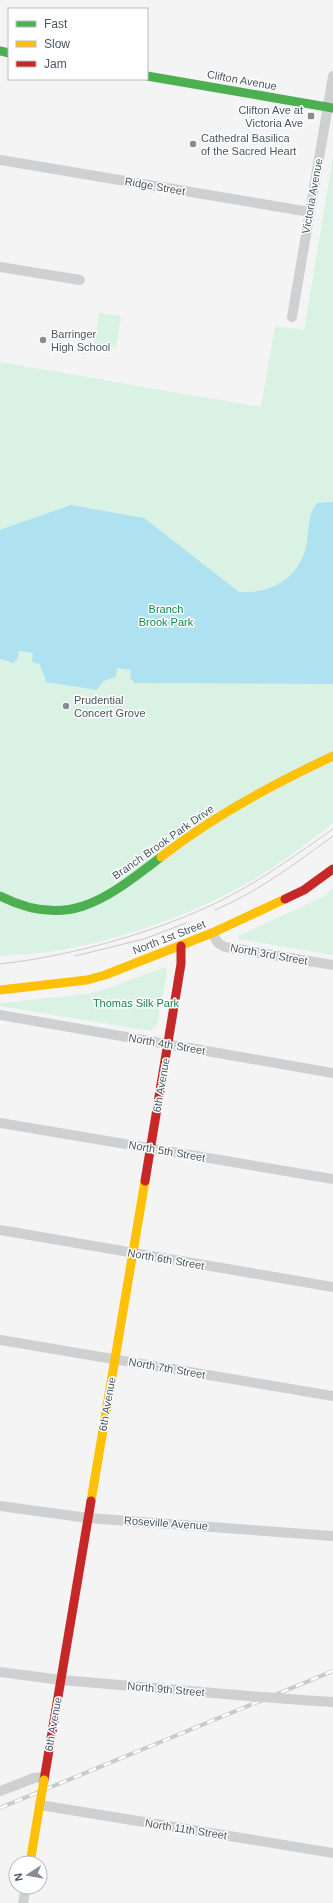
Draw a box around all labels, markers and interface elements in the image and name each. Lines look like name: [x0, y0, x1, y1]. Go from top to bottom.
legend: [8, 8, 148, 80]
text: Fast: [44, 17, 68, 31]
text: Slow: [44, 37, 70, 51]
text: Jam: [44, 57, 67, 71]
street label: Clifton Avenue: [206, 68, 278, 92]
place label: Clifton Ave at Victoria Ave: [238, 104, 303, 129]
marker: Clifton Ave at Victoria Ave: [306, 111, 316, 121]
place label: Cathedral Basilica of the Sacred Heart: [201, 132, 296, 157]
marker: Cathedral Basilica of the Sacred Heart: [188, 139, 198, 149]
street label: Victoria Avenue: [299, 158, 325, 234]
street label: Ridge Street: [124, 175, 186, 197]
place label: Barringer High School: [51, 328, 110, 353]
marker: Barringer High School: [38, 335, 48, 345]
park label: Branch Brook Park: [139, 603, 194, 628]
place label: Prudential Concert Grove: [74, 694, 146, 719]
marker: Prudential Concert Grove: [61, 701, 71, 711]
street label: Branch Brook Park Drive: [110, 802, 216, 882]
street label: North 1st Street: [131, 918, 207, 956]
street label: North 3rd Street: [229, 941, 309, 967]
park label: Thomas Silk Park: [93, 997, 180, 1009]
street label: North 4th Street: [128, 1031, 206, 1057]
street label: 6th Avenue: [150, 1057, 172, 1113]
street label: North 5th Street: [128, 1138, 206, 1164]
street label: North 6th Street: [127, 1246, 205, 1272]
street label: North 7th Street: [128, 1355, 206, 1381]
street label: 6th Avenue: [96, 1376, 118, 1432]
street label: Roseville Avenue: [124, 1514, 208, 1532]
street label: North 9th Street: [127, 1680, 205, 1698]
street label: 6th Avenue: [42, 1696, 64, 1752]
street label: North 11th Street: [144, 1817, 228, 1841]
north arrow: [8, 1855, 48, 1895]
text: N: [12, 1872, 25, 1882]

